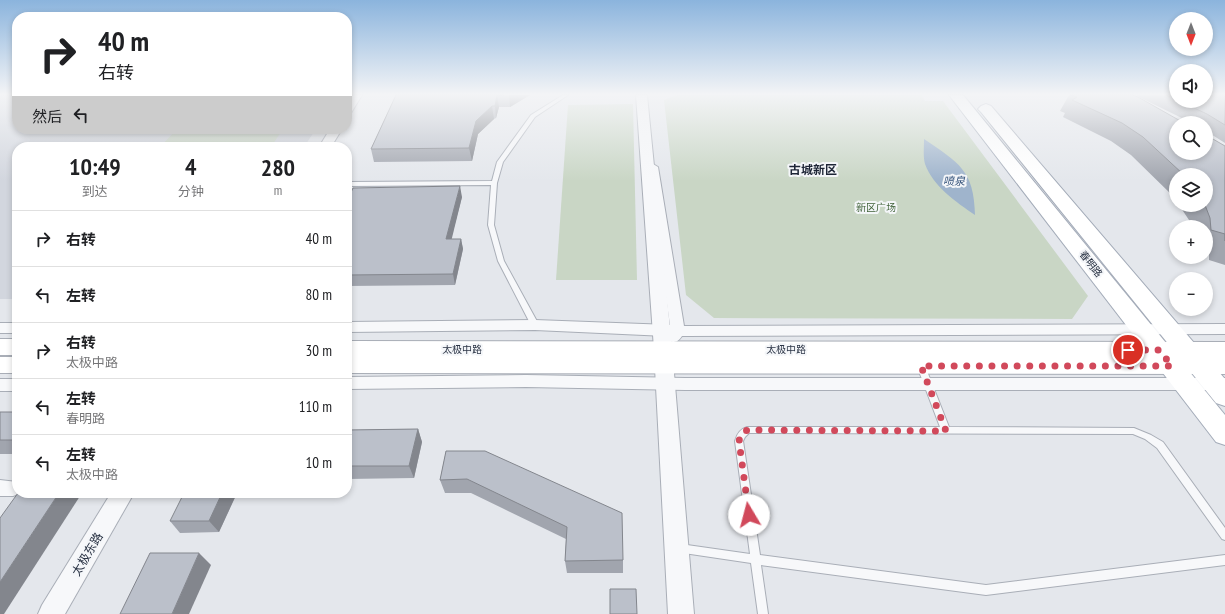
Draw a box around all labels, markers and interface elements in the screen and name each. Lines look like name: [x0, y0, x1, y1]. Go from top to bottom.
north arrow: [1169, 12, 1213, 56]
map controls: [1169, 12, 1213, 316]
text: 40 m: [98, 22, 149, 59]
icon: right: [32, 28, 84, 80]
text: 右转: [98, 61, 134, 84]
button: sound: [1169, 64, 1213, 108]
icon: left: [70, 104, 92, 126]
text: 然后: [32, 107, 62, 126]
button: search: [1169, 116, 1213, 160]
text: 10:49: [69, 151, 121, 182]
text: 4: [185, 151, 196, 182]
text: 280: [261, 152, 295, 183]
district label: 古城新区: [789, 162, 837, 177]
button: layers: [1169, 168, 1213, 212]
water label: 喷泉: [943, 174, 966, 188]
text: m: [274, 182, 282, 199]
text: 到达: [82, 183, 108, 200]
text: 分钟: [178, 183, 204, 200]
park label: 新区广场: [856, 201, 896, 214]
button: +: [1169, 220, 1213, 264]
icon: right: [32, 228, 54, 250]
text: 40 m: [306, 229, 332, 248]
text: 右转: [66, 230, 96, 249]
street label: 春明路: [1077, 248, 1105, 280]
button: −: [1169, 272, 1213, 316]
icon: left: [32, 284, 54, 306]
text: 80 m: [306, 285, 332, 304]
text: 左转: [66, 286, 96, 305]
text: 右转: [66, 333, 96, 352]
pin: [1111, 333, 1145, 367]
icon: arrive: [1117, 339, 1139, 361]
icon: right: [32, 340, 54, 362]
text: 30 m: [306, 341, 332, 360]
street label: 太极中路: [442, 343, 482, 356]
street label: 太极中路: [766, 343, 806, 356]
text: 太极中路: [66, 354, 118, 371]
text: 左转: [66, 389, 96, 408]
icon: left: [32, 396, 54, 418]
text: 110 m: [299, 397, 332, 416]
text: 春明路: [66, 410, 105, 427]
text: 左转: [66, 445, 96, 464]
icon: left: [32, 452, 54, 474]
text: 10 m: [306, 453, 332, 472]
text: 太极中路: [66, 466, 118, 483]
position arrow: [728, 494, 770, 536]
street label: 太极东路: [68, 530, 106, 578]

